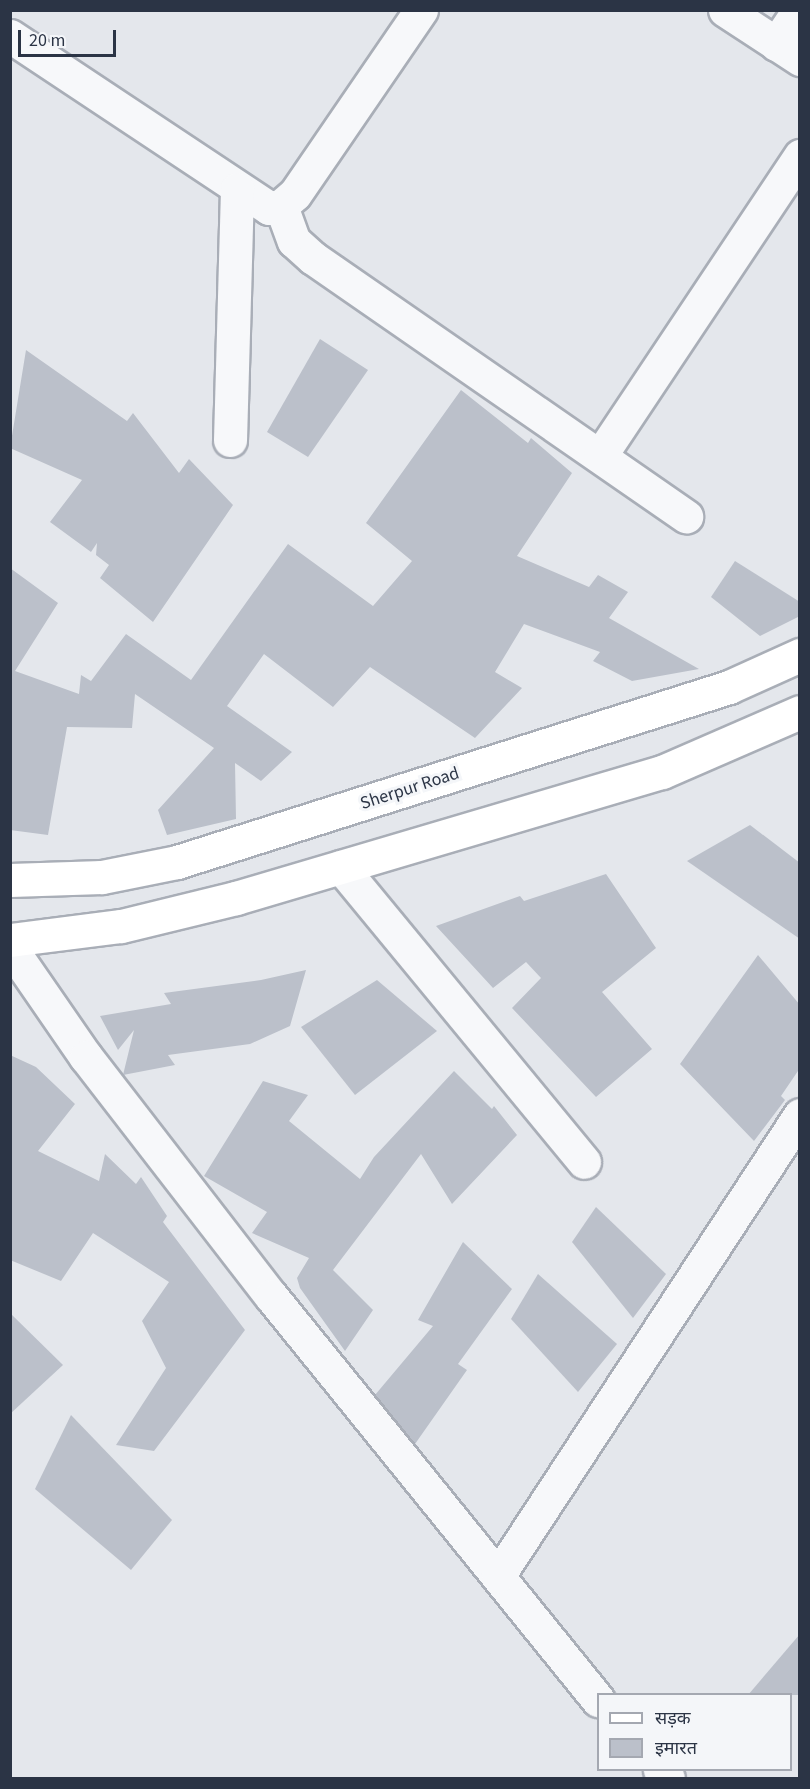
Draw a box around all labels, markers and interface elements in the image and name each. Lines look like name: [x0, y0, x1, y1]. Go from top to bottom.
scale bar: [21, 18, 118, 56]
text: 20 m: [29, 28, 65, 53]
street label: Sherpur Road: [358, 763, 462, 815]
legend: [597, 1693, 792, 1771]
text: सड़क: [655, 1706, 691, 1731]
text: इमारत: [655, 1736, 697, 1761]

